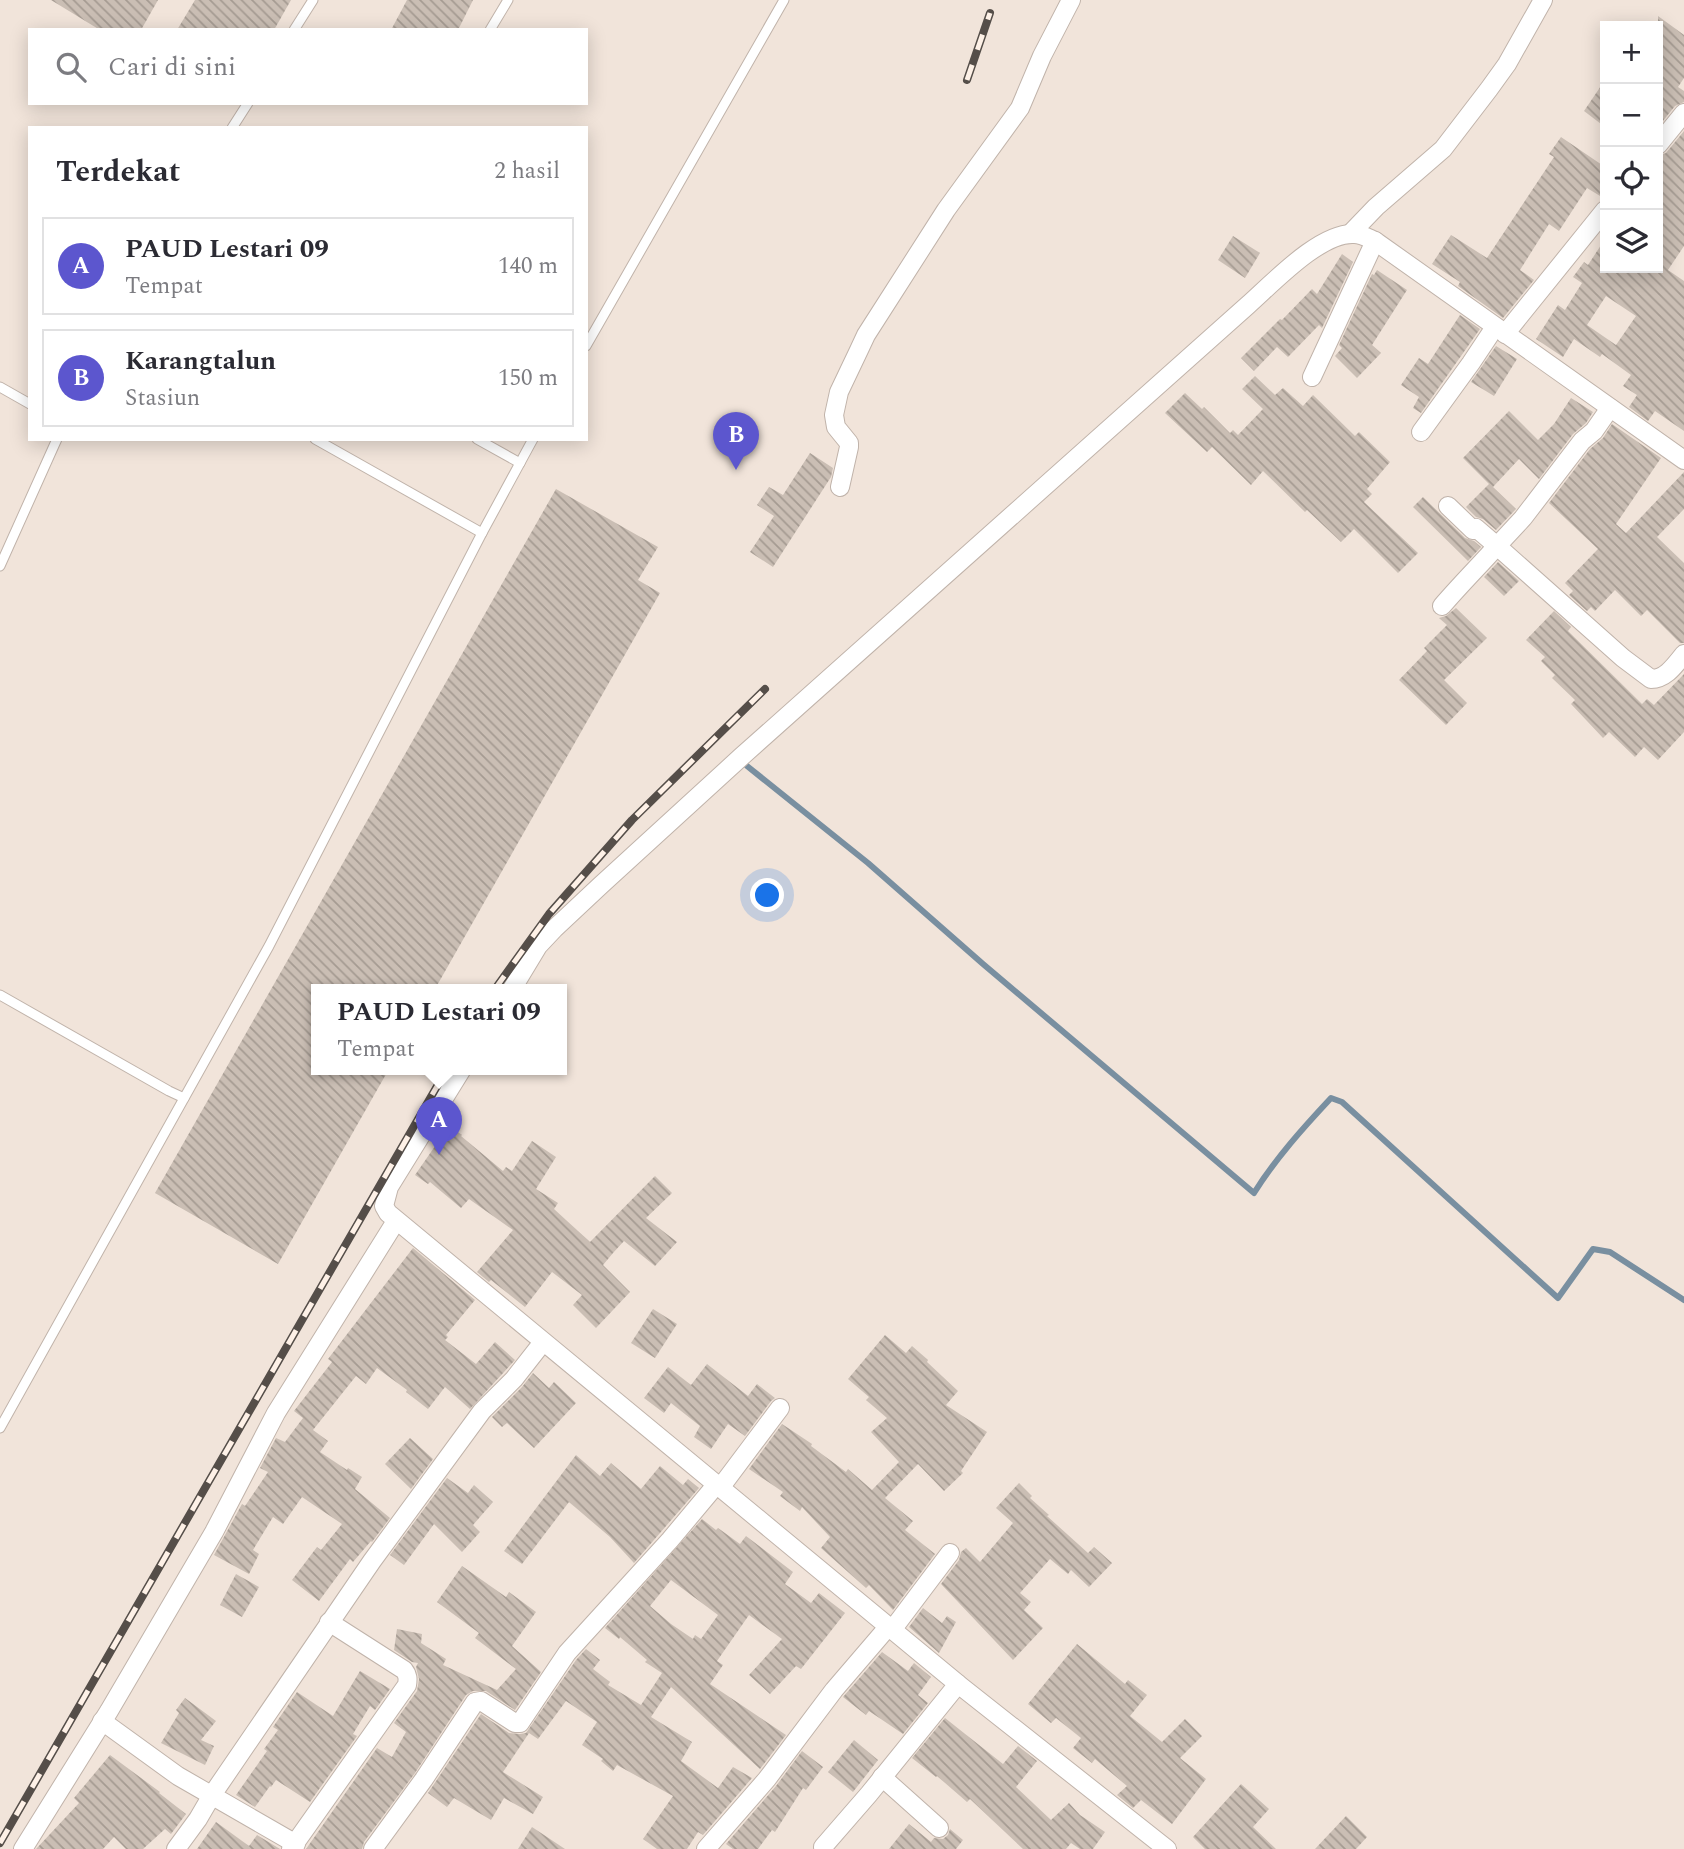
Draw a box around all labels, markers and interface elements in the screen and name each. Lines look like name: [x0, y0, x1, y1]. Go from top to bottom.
map controls: [1600, 21, 1663, 273]
button: +: [1600, 21, 1663, 84]
search box: [28, 28, 588, 105]
text: Cari di sini: [108, 47, 236, 87]
icon: search: [52, 48, 90, 86]
button: −: [1600, 84, 1663, 147]
button: locate: [1600, 147, 1663, 210]
text: Terdekat: [56, 149, 180, 195]
text: 2 hasil: [494, 154, 560, 189]
button: layers: [1600, 210, 1663, 273]
text: PAUD Lestari 09: [125, 229, 329, 269]
text: A: [72, 249, 90, 284]
text: 140 m: [498, 249, 558, 284]
text: Tempat: [125, 269, 203, 304]
text: Karangtalun: [125, 341, 276, 381]
text: B: [73, 361, 89, 396]
text: 150 m: [498, 361, 558, 396]
text: Stasiun: [125, 381, 200, 416]
pin: B: [713, 412, 759, 470]
your location: [750, 878, 784, 912]
popup: [311, 984, 567, 1075]
text: PAUD Lestari 09: [337, 992, 541, 1032]
text: Tempat: [337, 1032, 415, 1067]
pin: A: [416, 1097, 462, 1155]

